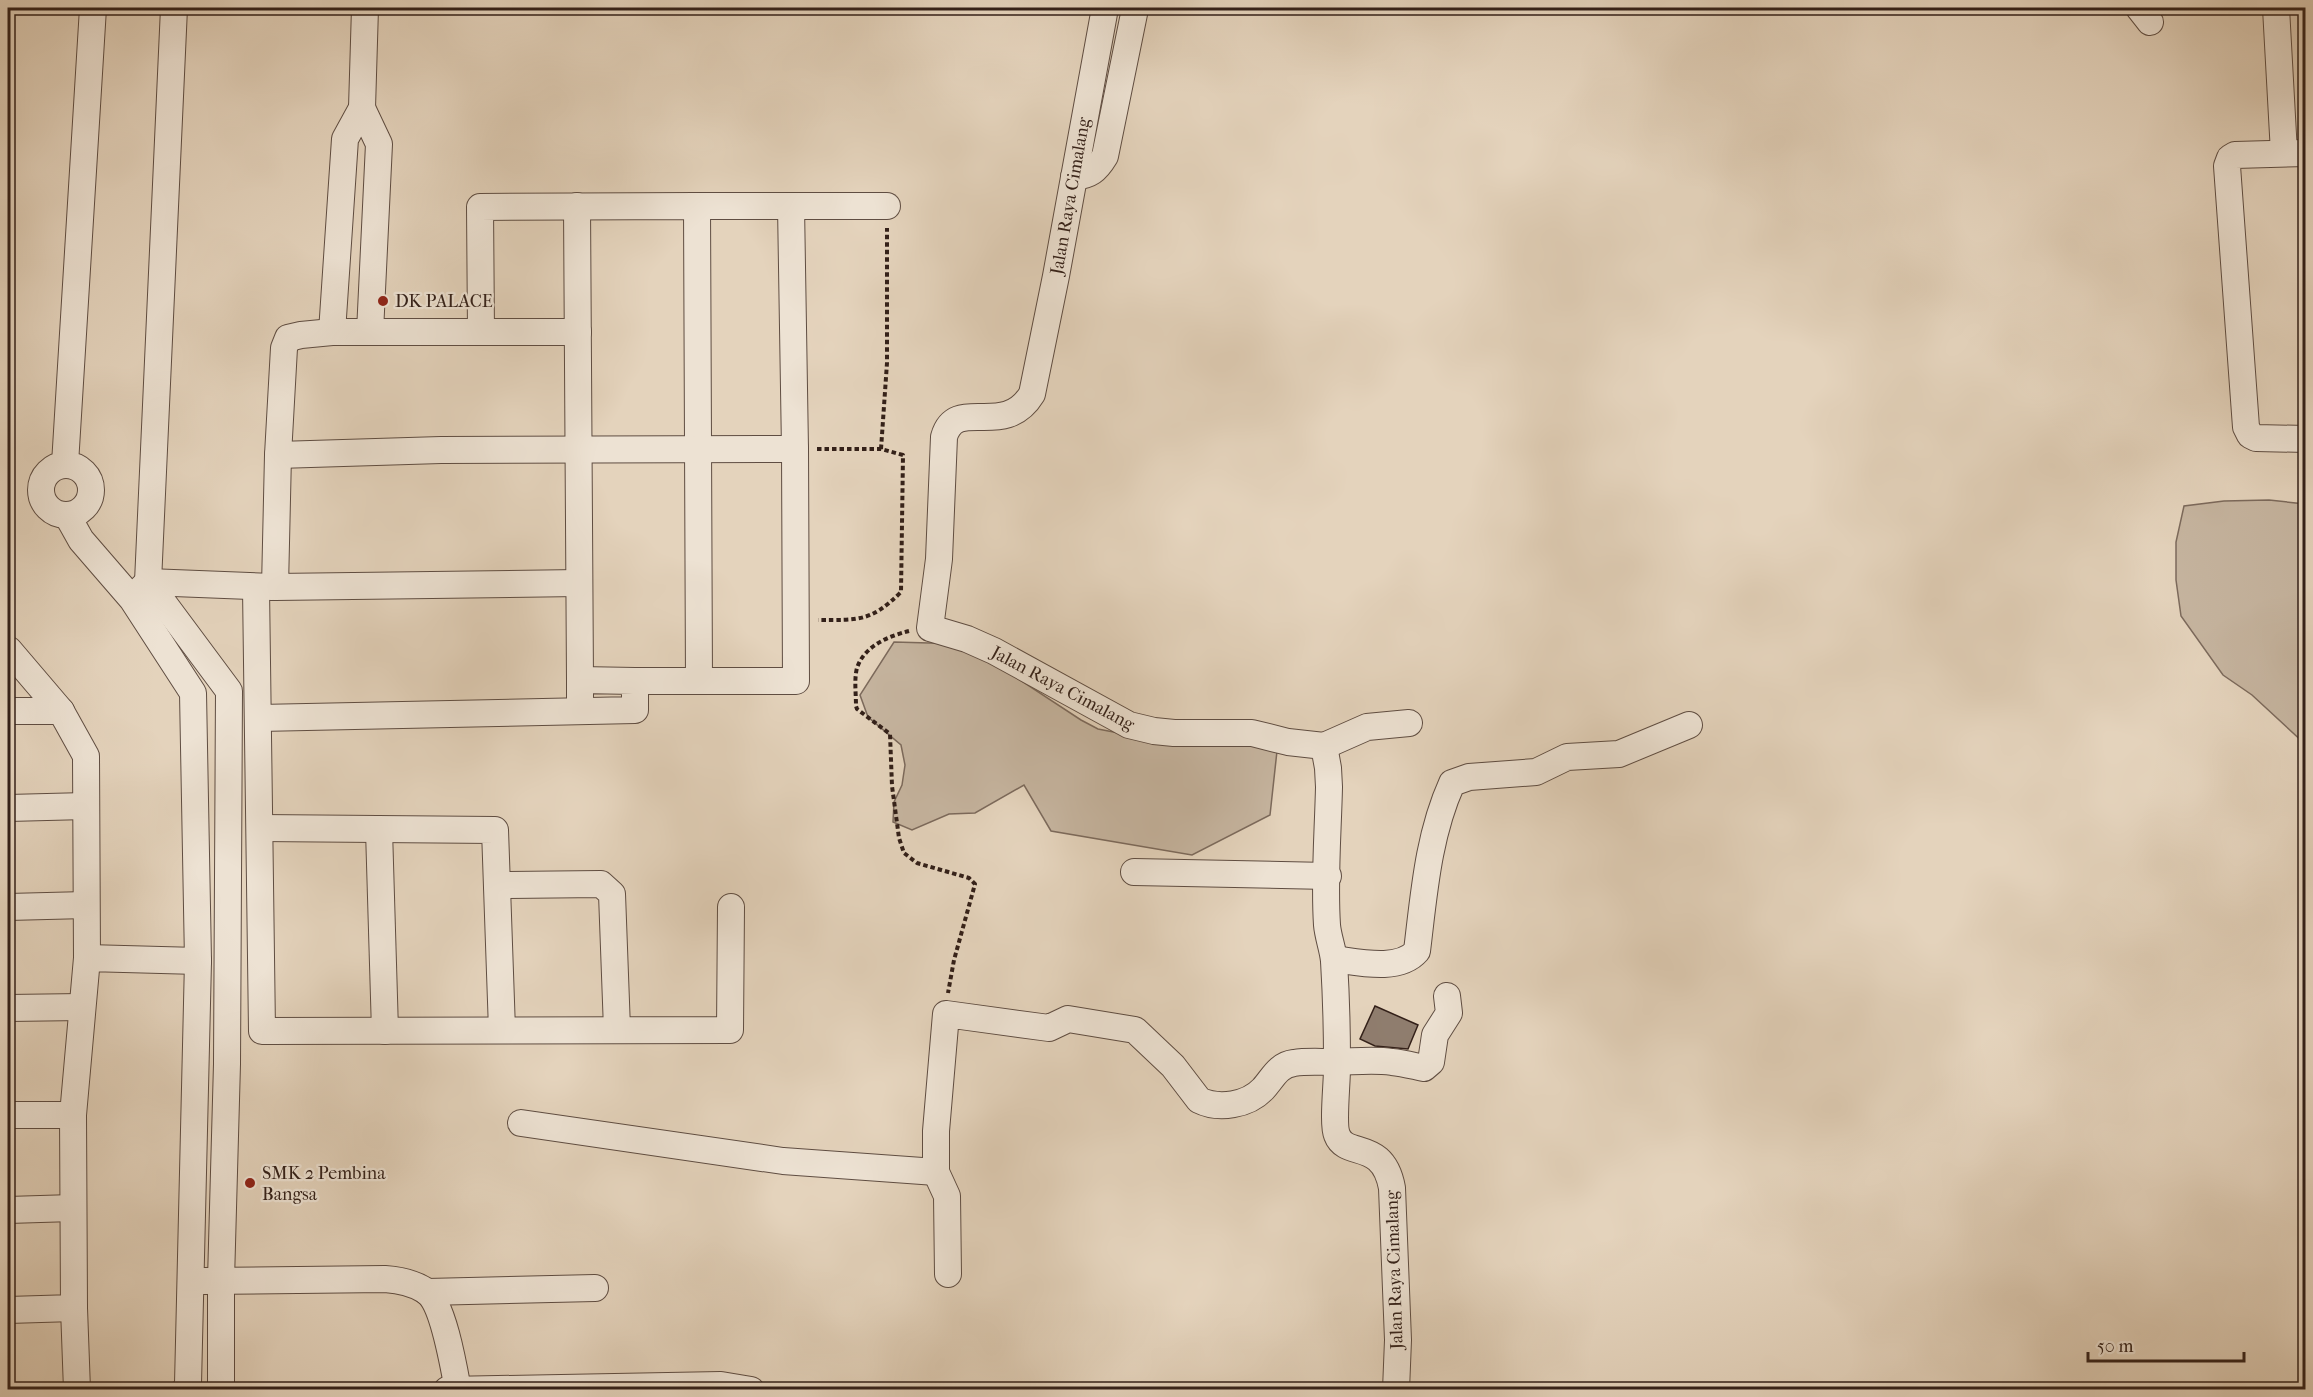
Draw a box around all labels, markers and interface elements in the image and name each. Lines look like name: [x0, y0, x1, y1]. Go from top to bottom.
street label: Jalan Raya Cimalang: [1046, 115, 1095, 278]
place label: DK PALACE: [395, 291, 493, 312]
marker: DK PALACE: [376, 294, 390, 308]
street label: Jalan Raya Cimalang: [986, 641, 1138, 735]
place label: SMK 2 Pembina Bangsa: [262, 1163, 386, 1205]
marker: SMK 2 Pembina Bangsa: [243, 1176, 257, 1190]
street label: Jalan Raya Cimalang: [1381, 1190, 1408, 1352]
scale bar: [2088, 1325, 2244, 1363]
text: 50 m: [2097, 1336, 2134, 1357]

